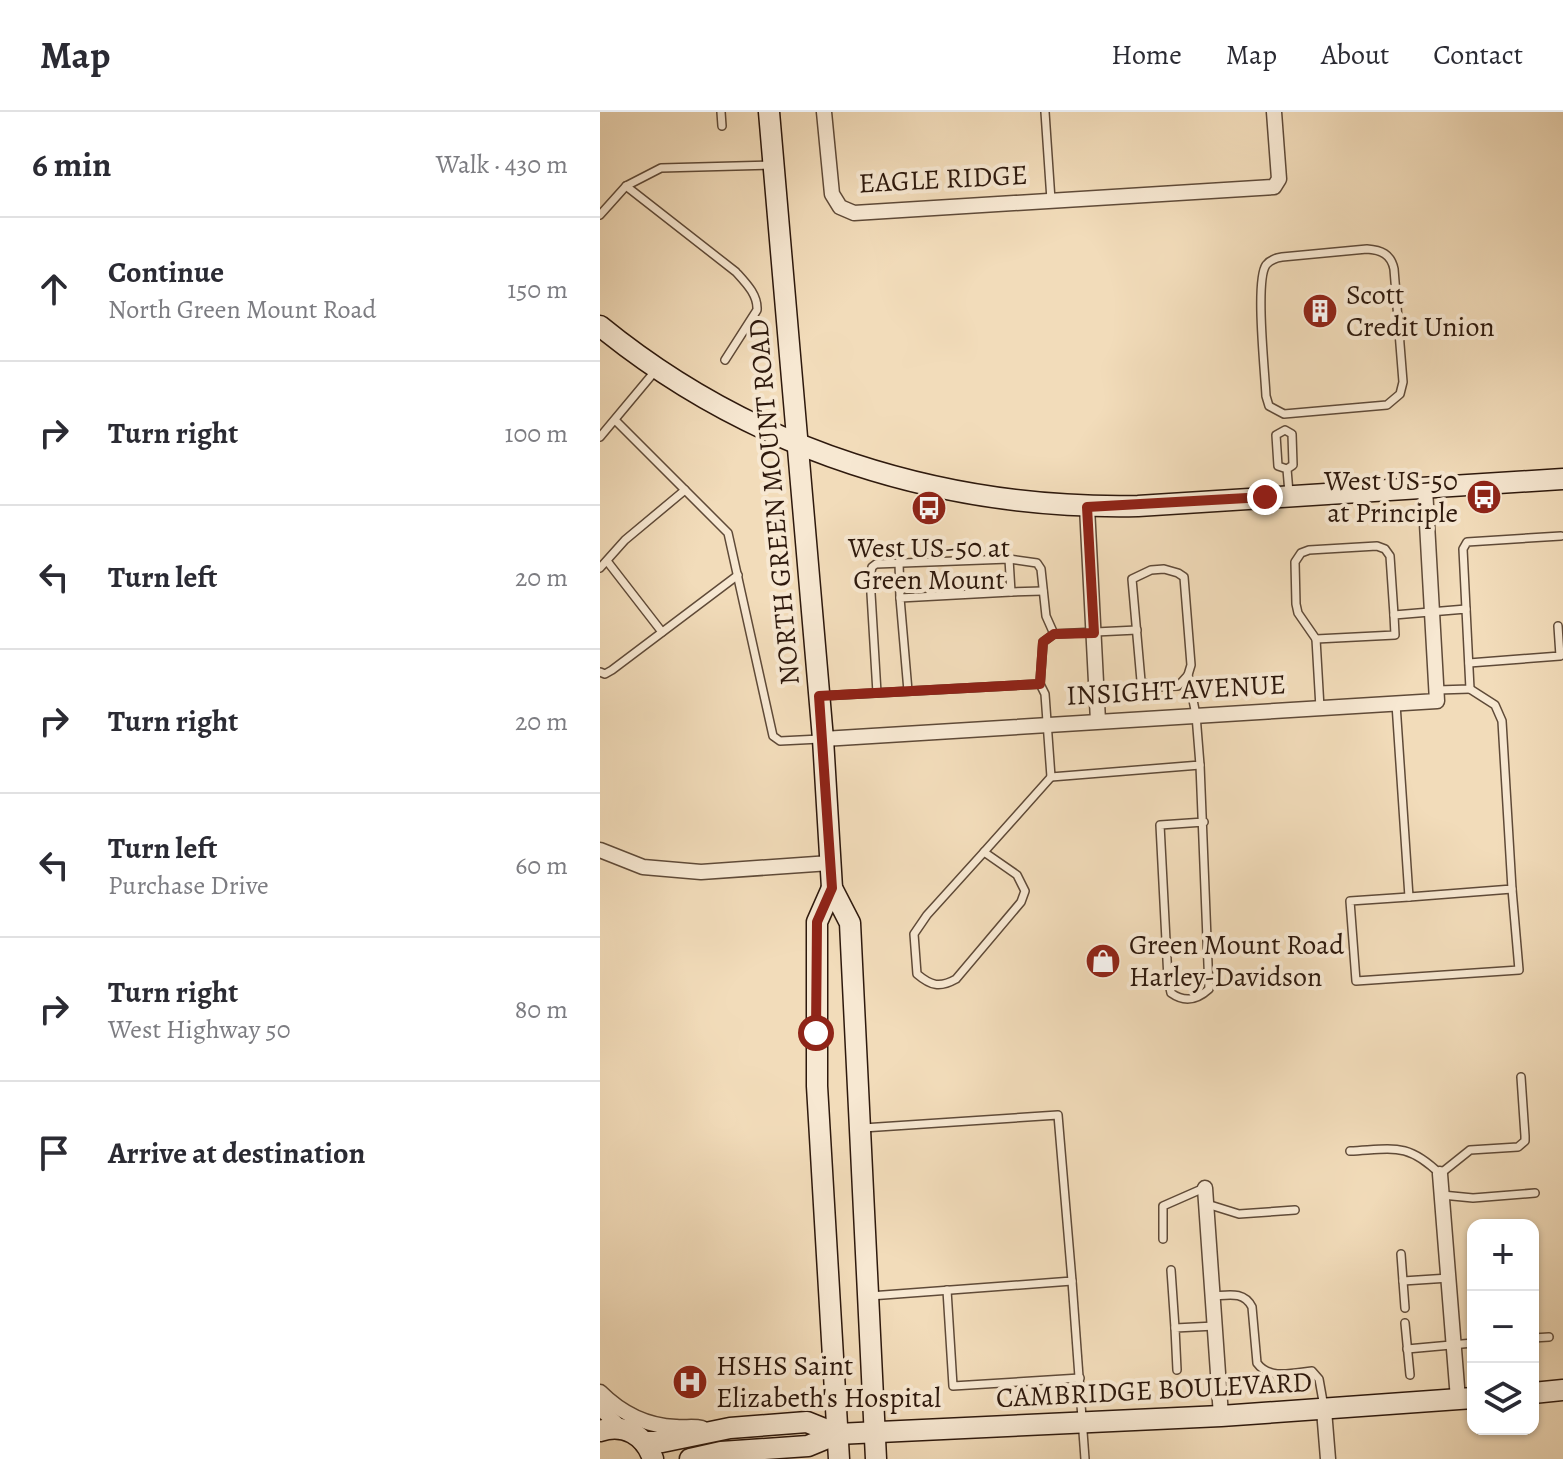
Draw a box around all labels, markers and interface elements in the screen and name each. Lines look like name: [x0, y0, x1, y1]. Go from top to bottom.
text: Map: [40, 29, 110, 81]
text: Home: [1111, 36, 1182, 74]
text: Map: [1226, 36, 1277, 74]
text: About: [1321, 36, 1389, 74]
text: Contact: [1433, 36, 1523, 74]
text: 6 min: [32, 141, 111, 188]
text: Walk · 430 m: [436, 147, 568, 182]
street label: EAGLE RIDGE: [858, 156, 1028, 202]
text: Continue: [108, 252, 224, 292]
icon: ahead: [32, 267, 76, 311]
text: 150 m: [507, 272, 568, 307]
place label: Scott Credit Union: [1346, 276, 1495, 346]
text: North Green Mount Road: [108, 292, 377, 327]
building icon: Scott Credit Union: [1301, 292, 1339, 330]
street label: NORTH GREEN MOUNT ROAD: [739, 317, 809, 687]
icon: right: [32, 411, 76, 455]
text: Turn right: [108, 413, 238, 453]
text: 100 m: [505, 416, 568, 451]
place label: West US-50 at Principle: [1323, 462, 1458, 532]
bus stop icon: West US-50 at Principle: [1465, 478, 1503, 516]
route end: [1247, 479, 1283, 515]
bus stop icon: West US-50 at Green Mount: [910, 489, 948, 527]
place label: West US-50 at Green Mount: [847, 529, 1010, 599]
icon: left: [32, 555, 76, 599]
text: Turn left: [108, 557, 217, 597]
text: 20 m: [515, 560, 568, 595]
street label: INSIGHT AVENUE: [1065, 665, 1287, 715]
icon: right: [32, 699, 76, 743]
text: Turn right: [108, 701, 238, 741]
text: 20 m: [515, 704, 568, 739]
text: Turn left: [108, 828, 217, 868]
icon: left: [32, 843, 76, 887]
text: 60 m: [515, 848, 568, 883]
text: Purchase Drive: [108, 868, 269, 903]
place label: Green Mount Road Harley-Davidson: [1129, 926, 1345, 996]
shop icon: Green Mount Road Harley-Davidson: [1084, 942, 1122, 980]
text: Turn right: [108, 972, 238, 1012]
icon: right: [32, 987, 76, 1031]
text: 80 m: [515, 992, 568, 1027]
text: West Highway 50: [108, 1012, 291, 1047]
route start: [798, 1015, 834, 1051]
icon: arrive: [32, 1131, 76, 1175]
text: Arrive at destination: [108, 1133, 365, 1173]
map controls: [1467, 1219, 1539, 1435]
button: +: [1467, 1219, 1539, 1291]
button: −: [1467, 1291, 1539, 1363]
place label: HSHS Saint Elizabeth's Hospital: [716, 1347, 941, 1417]
hospital icon: HSHS Saint Elizabeth's Hospital: [671, 1363, 709, 1401]
street label: CAMBRIDGE BOULEVARD: [995, 1363, 1313, 1417]
button: layers: [1467, 1363, 1539, 1435]

